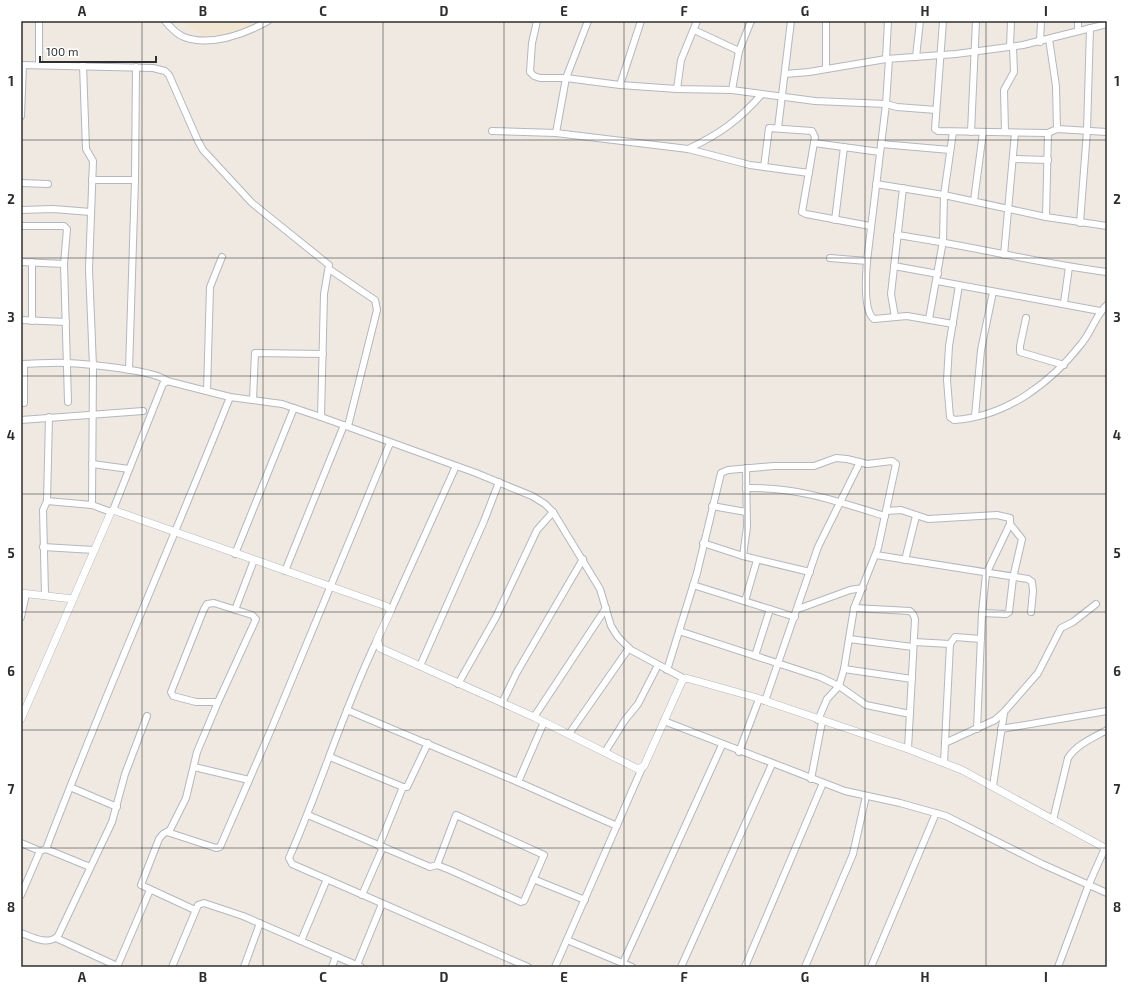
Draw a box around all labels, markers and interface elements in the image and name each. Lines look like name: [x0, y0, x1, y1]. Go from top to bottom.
text: A: [78, 3, 87, 19]
text: B: [199, 3, 207, 19]
text: C: [319, 3, 327, 19]
text: D: [440, 3, 449, 19]
text: E: [560, 3, 568, 19]
text: F: [680, 3, 688, 19]
text: G: [801, 3, 809, 19]
text: H: [921, 3, 930, 19]
text: I: [1044, 3, 1048, 19]
scale bar: [40, 38, 156, 64]
text: 100 m: [46, 44, 78, 58]
text: 1: [8, 73, 14, 89]
text: 1: [1114, 73, 1120, 89]
text: 2: [7, 191, 15, 207]
text: 2: [1113, 191, 1121, 207]
text: 3: [7, 309, 15, 325]
text: 3: [1113, 309, 1121, 325]
text: 4: [7, 427, 15, 443]
text: 4: [1113, 427, 1121, 443]
text: 5: [7, 545, 15, 561]
text: 5: [1113, 545, 1121, 561]
text: 6: [7, 663, 15, 679]
text: 6: [1113, 663, 1121, 679]
text: 7: [8, 781, 15, 797]
text: 7: [1114, 781, 1121, 797]
text: 8: [7, 899, 15, 915]
text: 8: [1113, 899, 1121, 915]
text: A: [78, 969, 87, 985]
text: B: [199, 969, 207, 985]
text: C: [319, 969, 327, 985]
text: D: [440, 969, 449, 985]
text: E: [560, 969, 568, 985]
text: F: [680, 969, 688, 985]
text: G: [801, 969, 809, 985]
text: H: [921, 969, 930, 985]
text: I: [1044, 969, 1048, 985]

